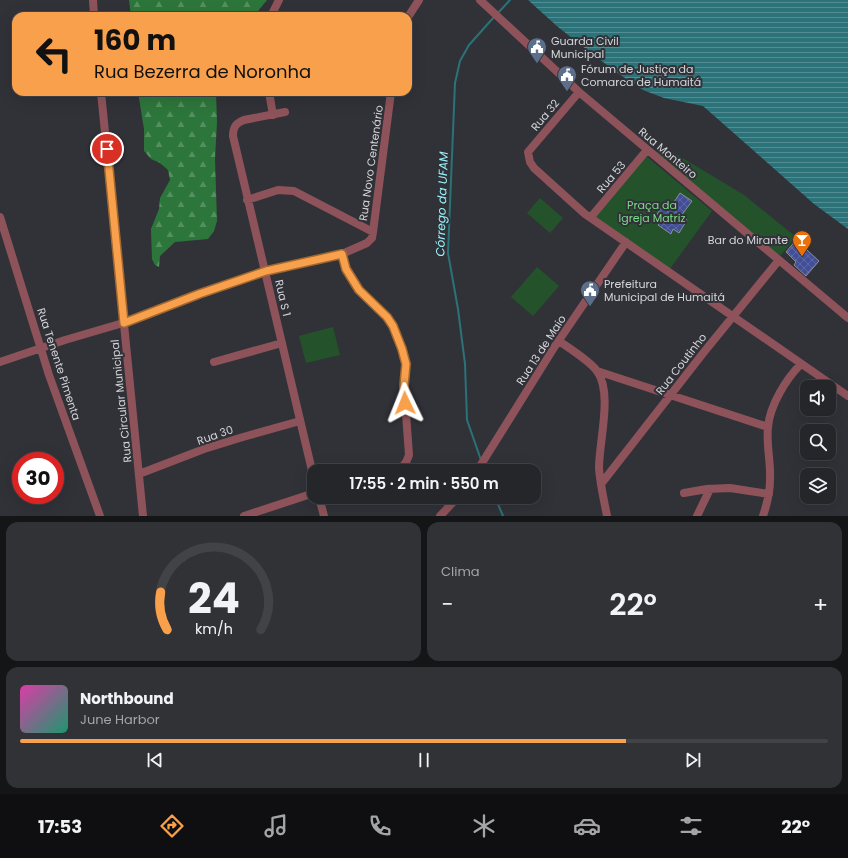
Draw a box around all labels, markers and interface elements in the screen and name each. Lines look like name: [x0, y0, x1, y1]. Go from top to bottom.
text: 160 m: [94, 21, 176, 60]
icon: left: [28, 28, 80, 80]
place label: Guarda Civil Municipal: [551, 33, 619, 62]
public building icon: Guarda Civil Municipal: [526, 36, 548, 64]
text: Rua Bezerra de Noronha: [94, 59, 311, 84]
place label: Fórum de Justiça da Comarca de Humaitá: [581, 61, 701, 90]
public building icon: Fórum de Justiça da Comarca de Humaitá: [556, 64, 578, 92]
street label: Rua 32: [527, 96, 563, 134]
street label: Rua Novo Centenário: [355, 104, 387, 222]
street label: Rua Monteiro: [635, 124, 701, 182]
pin: [90, 132, 124, 166]
icon: arrive: [96, 138, 118, 160]
water label: Córrego da UFAM: [431, 151, 452, 257]
street label: Rua 53: [593, 157, 629, 197]
park label: Praça da Igreja Matriz: [619, 197, 685, 226]
bar icon: Bar do Mirante: [791, 229, 813, 257]
place label: Bar do Mirante: [708, 232, 788, 248]
place label: Prefeitura Municipal de Humaitá: [604, 276, 725, 305]
street label: Rua S 1: [271, 278, 295, 318]
public building icon: Prefeitura Municipal de Humaitá: [579, 279, 601, 307]
street label: Rua Tenente Pimenta: [33, 306, 85, 422]
street label: Rua 13 de Maio: [512, 312, 570, 388]
street label: Rua Coutinho: [652, 330, 710, 398]
street label: Rua Circular Municipal: [107, 339, 135, 463]
map controls: [800, 380, 836, 504]
button: sound: [800, 380, 836, 416]
position arrow: [384, 382, 426, 424]
street label: Rua 30: [195, 421, 235, 449]
button: search: [800, 424, 836, 460]
speed limit sign: 30: [12, 452, 64, 504]
button: layers: [800, 468, 836, 504]
text: 17:55 · 2 min · 550 m: [349, 473, 499, 494]
text: Clima: [441, 562, 480, 581]
text: 24: [188, 568, 239, 627]
text: 22°: [609, 583, 657, 626]
text: −: [441, 589, 453, 620]
text: +: [813, 589, 828, 620]
text: km/h: [194, 618, 233, 638]
text: Northbound: [80, 688, 174, 709]
text: June Harbor: [80, 710, 160, 729]
icon: previous: [144, 749, 166, 771]
icon: pause: [413, 749, 435, 771]
icon: next: [682, 749, 704, 771]
icon: directions: [158, 812, 186, 840]
icon: music: [262, 812, 290, 840]
icon: phone: [366, 812, 394, 840]
icon: climate: [470, 812, 498, 840]
icon: car: [573, 812, 601, 840]
icon: filters: [677, 812, 705, 840]
text: 17:53: [38, 814, 82, 839]
text: 22°: [781, 814, 810, 839]

